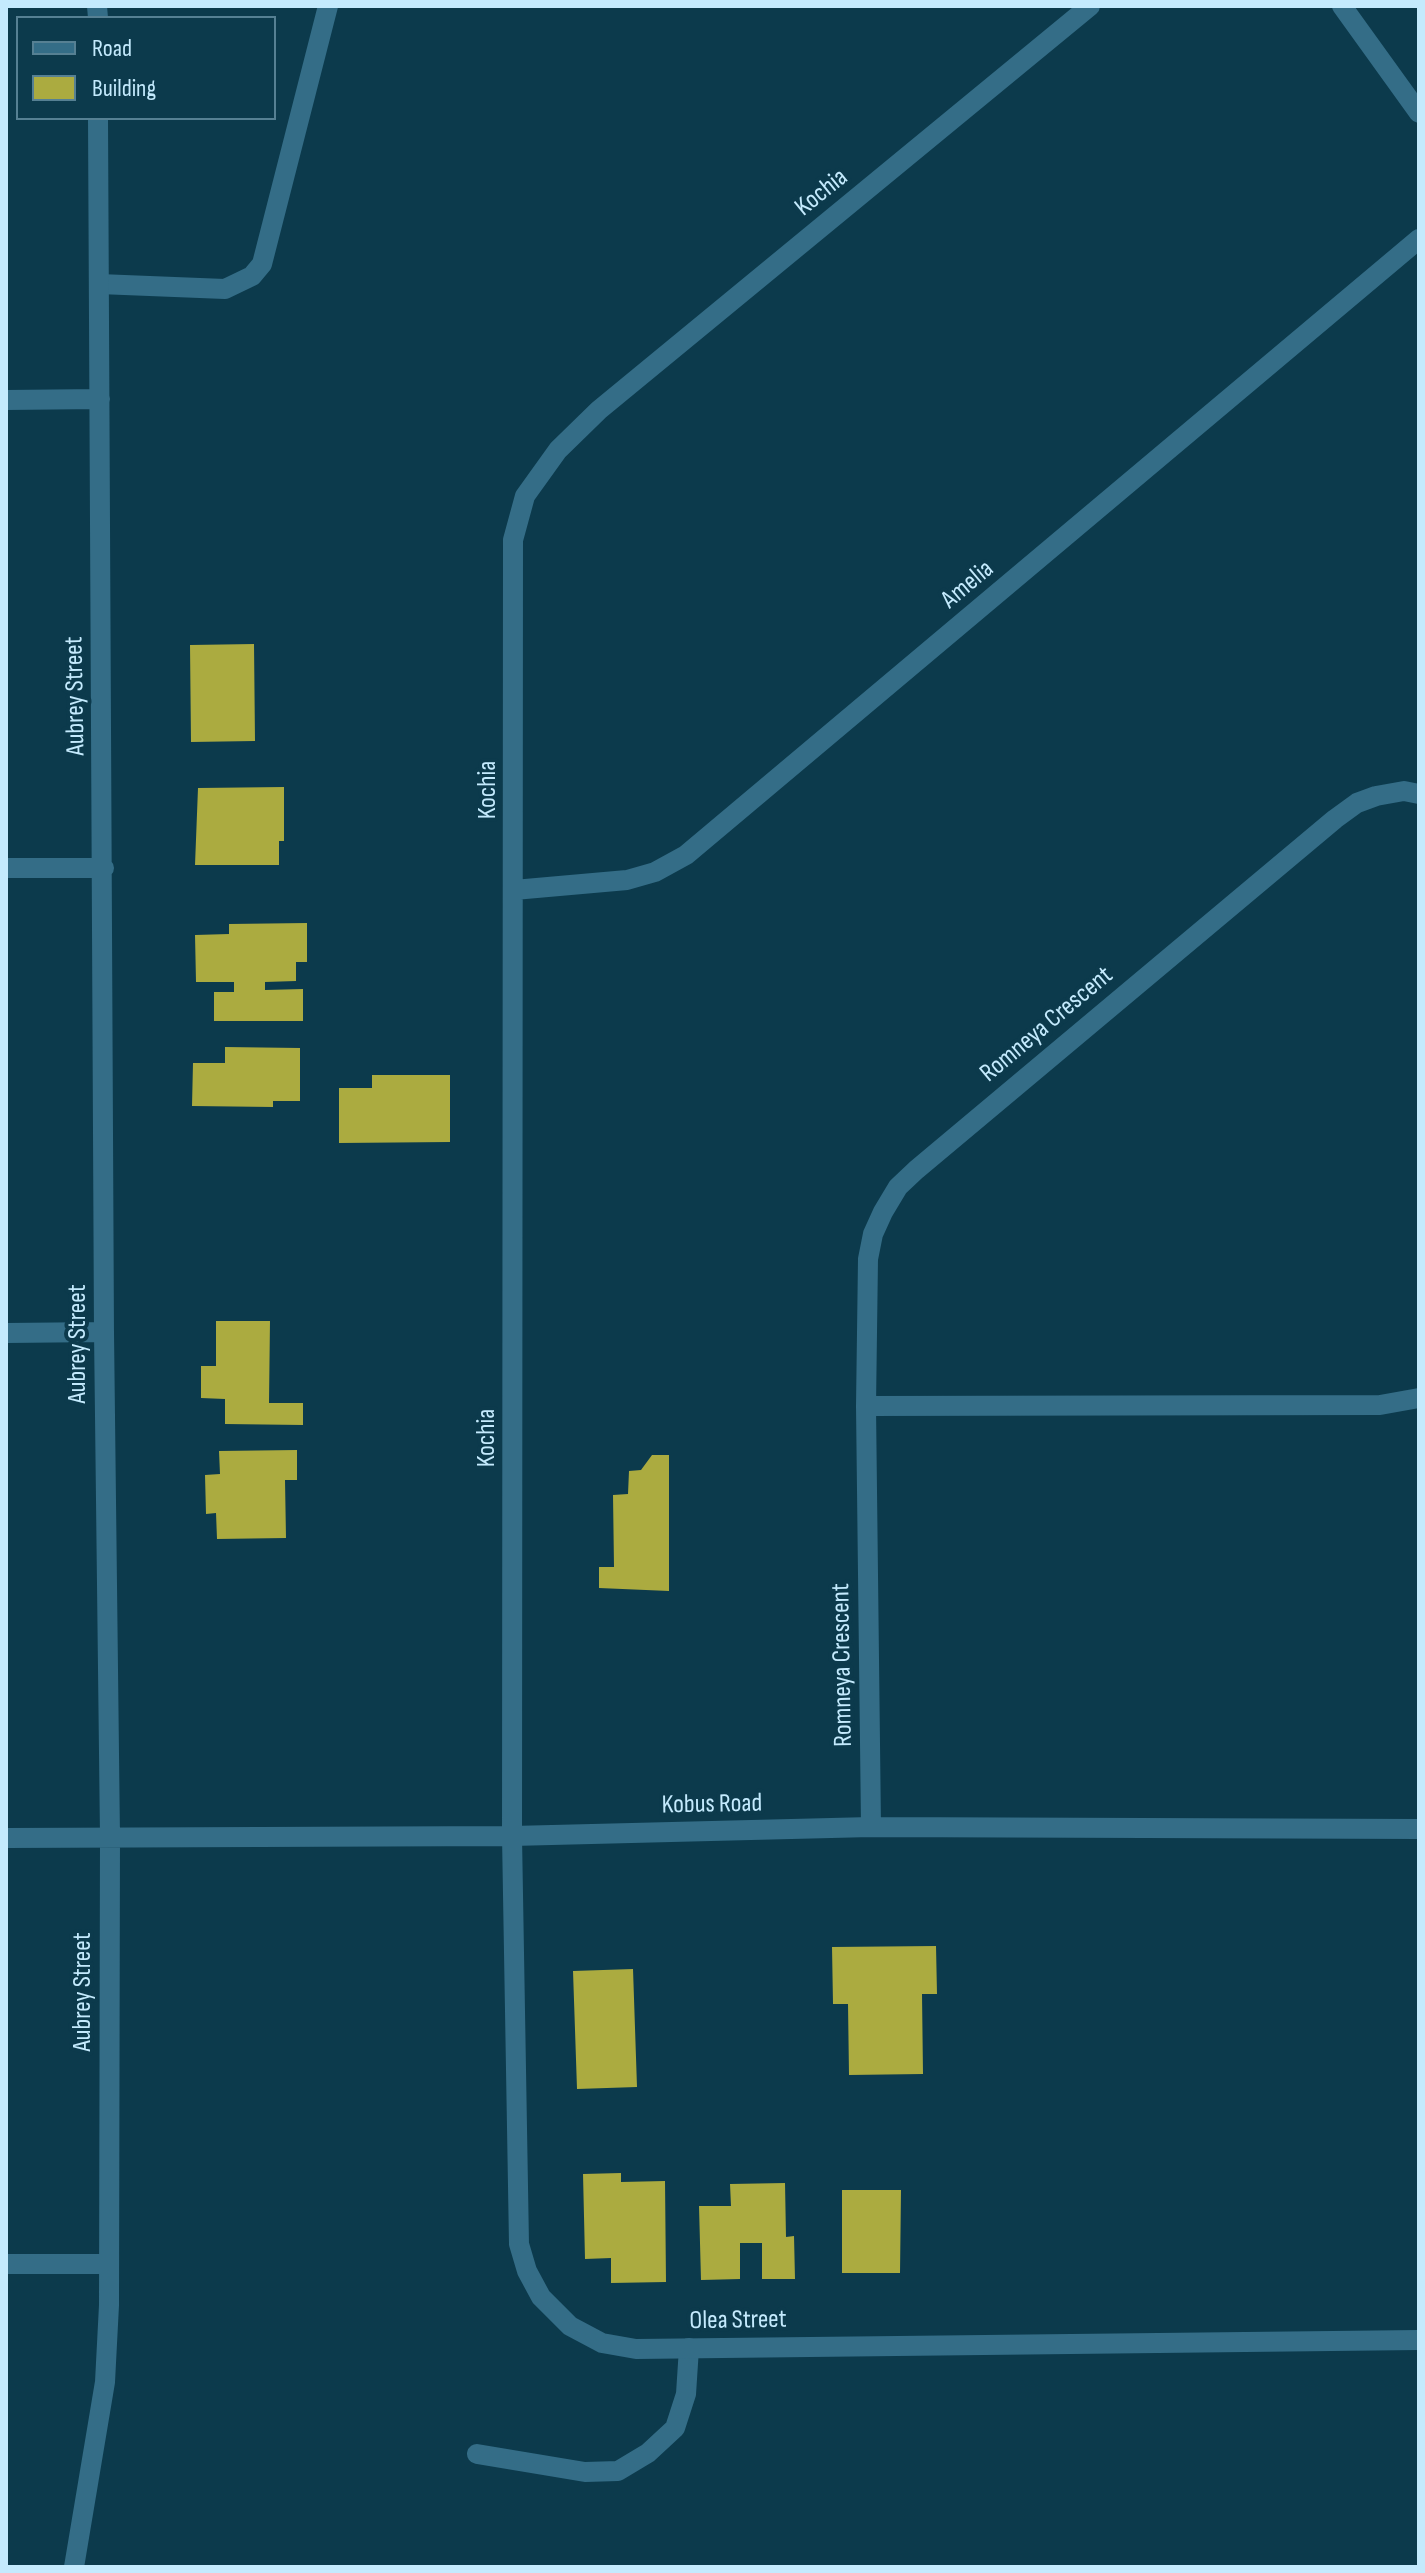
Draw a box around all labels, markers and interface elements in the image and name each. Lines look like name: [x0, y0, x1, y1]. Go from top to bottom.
legend: [16, 16, 276, 120]
text: Road: [92, 34, 132, 63]
text: Building: [92, 74, 156, 103]
street label: Kochia: [789, 162, 855, 224]
street label: Amelia: [935, 554, 1001, 616]
street label: Aubrey Street: [59, 636, 93, 756]
street label: Kochia: [472, 761, 504, 819]
street label: Romneya Crescent: [974, 960, 1120, 1090]
street label: Aubrey Street: [62, 1284, 94, 1404]
street label: Kochia: [471, 1409, 503, 1467]
street label: Romneya Crescent: [826, 1583, 860, 1747]
street label: Kobus Road: [661, 1789, 763, 1821]
street label: Aubrey Street: [67, 1932, 99, 2052]
street label: Olea Street: [689, 2305, 787, 2337]

